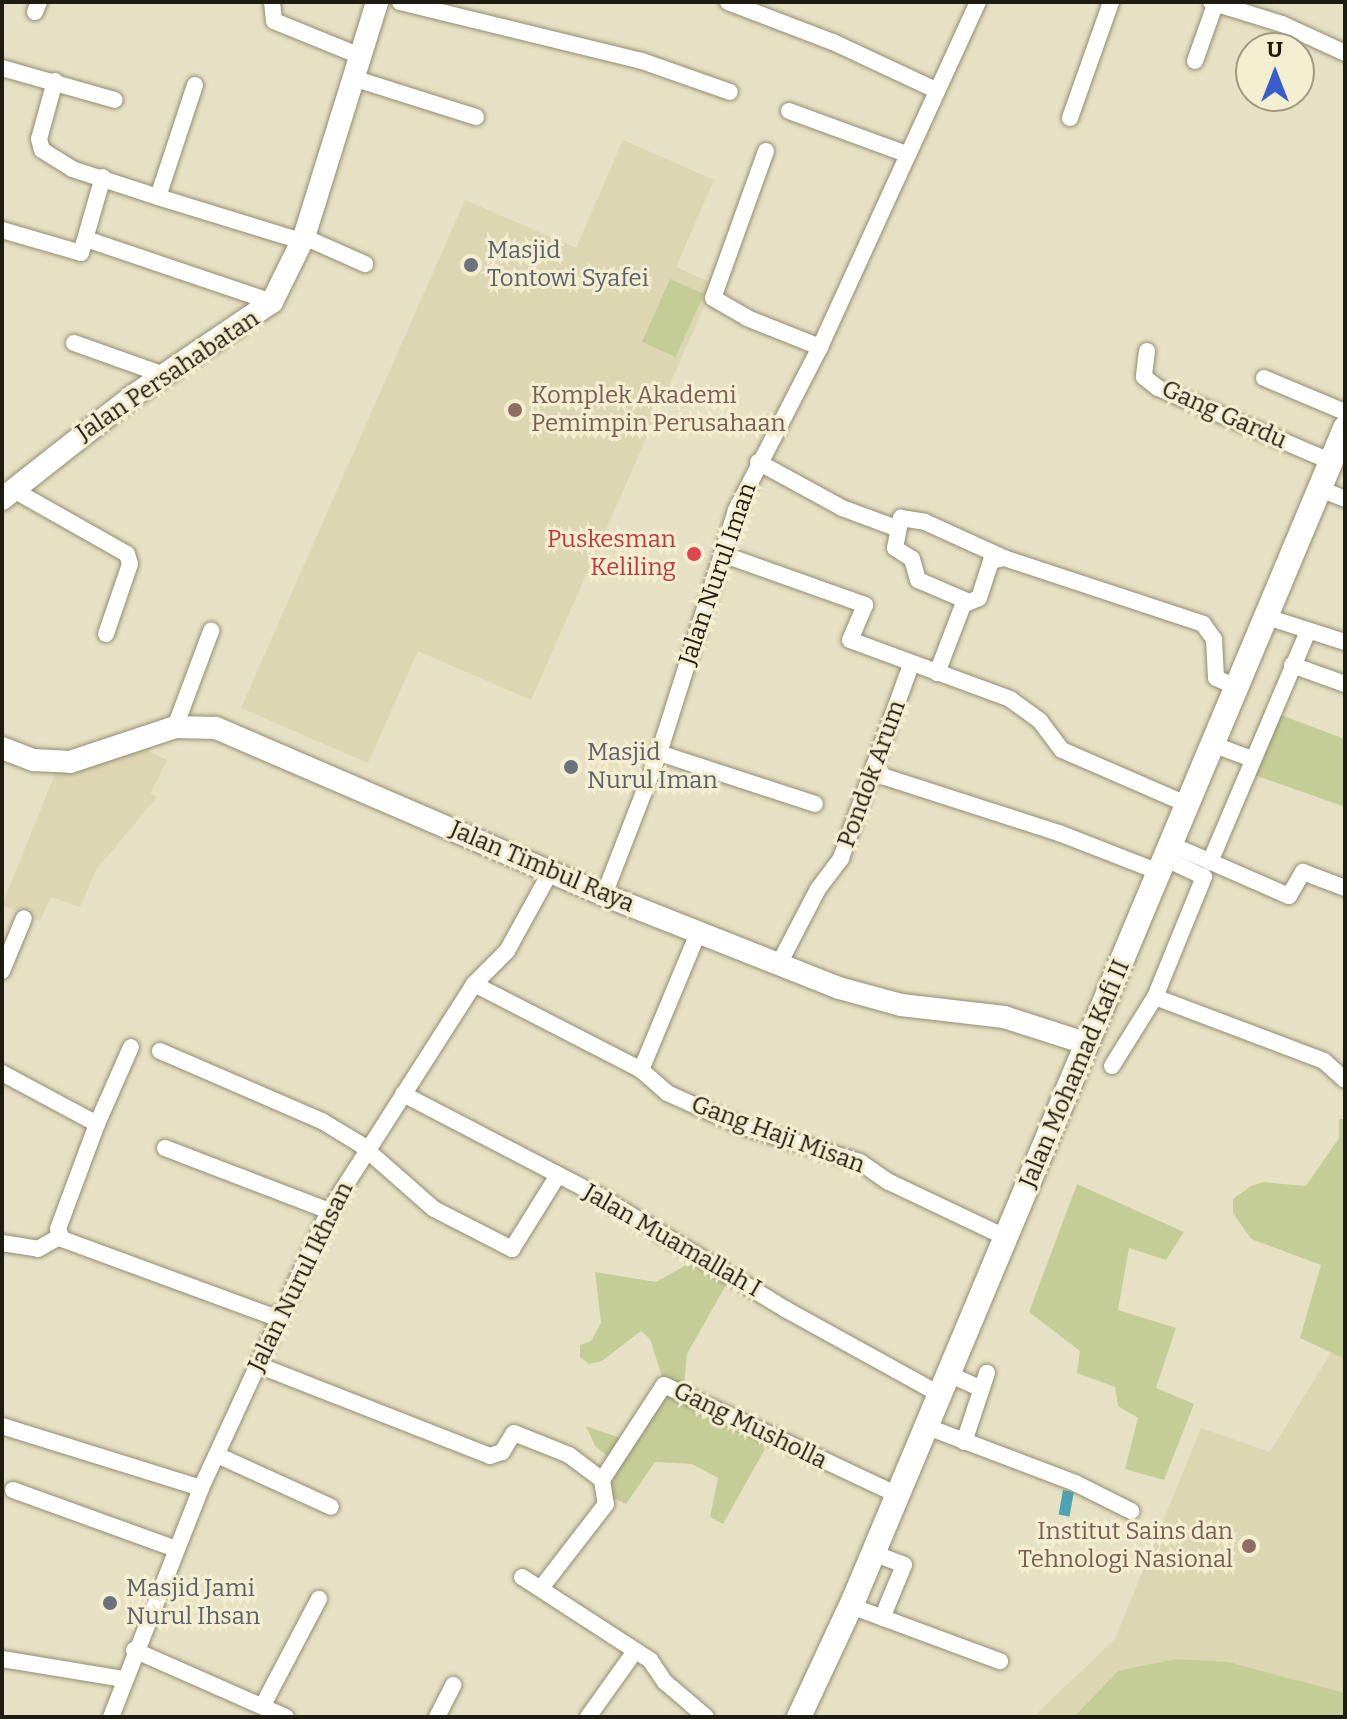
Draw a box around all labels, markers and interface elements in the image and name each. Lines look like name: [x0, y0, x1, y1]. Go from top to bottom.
north arrow: [1235, 32, 1315, 112]
text: U: [1267, 36, 1283, 63]
place label: Masjid Tontowi Syafei: [487, 237, 649, 293]
marker: Masjid Tontowi Syafei: [462, 256, 480, 274]
street label: Jalan Persahabatan: [71, 304, 265, 448]
street label: Gang Gardu: [1157, 375, 1291, 455]
place label: Komplek Akademi Pemimpin Perusahaan: [531, 382, 786, 438]
marker: Komplek Akademi Pemimpin Perusahaan: [506, 401, 524, 419]
street label: Jalan Nurul Iman: [673, 479, 763, 669]
place label: Puskesman Keliling: [547, 526, 676, 582]
marker: Puskesman Keliling: [683, 543, 705, 565]
street label: Pondok Arum: [832, 697, 912, 851]
place label: Masjid Nurul Iman: [587, 739, 718, 795]
marker: Masjid Nurul Iman: [562, 758, 580, 776]
street label: Jalan Timbul Raya: [446, 815, 638, 919]
street label: Jalan Mohamad Kafi II: [1014, 956, 1136, 1192]
street label: Gang Haji Misan: [687, 1090, 869, 1180]
street label: Jalan Nurul Ikhsan: [243, 1177, 359, 1377]
street label: Jalan Muamallah I: [578, 1178, 766, 1304]
street label: Gang Musholla: [669, 1376, 831, 1476]
place label: Institut Sains dan Tehnologi Nasional: [1018, 1518, 1233, 1574]
marker: Institut Sains dan Tehnologi Nasional: [1240, 1537, 1258, 1555]
place label: Masjid Jami Nurul Ihsan: [126, 1575, 260, 1631]
marker: Masjid Jami Nurul Ihsan: [101, 1594, 119, 1612]

